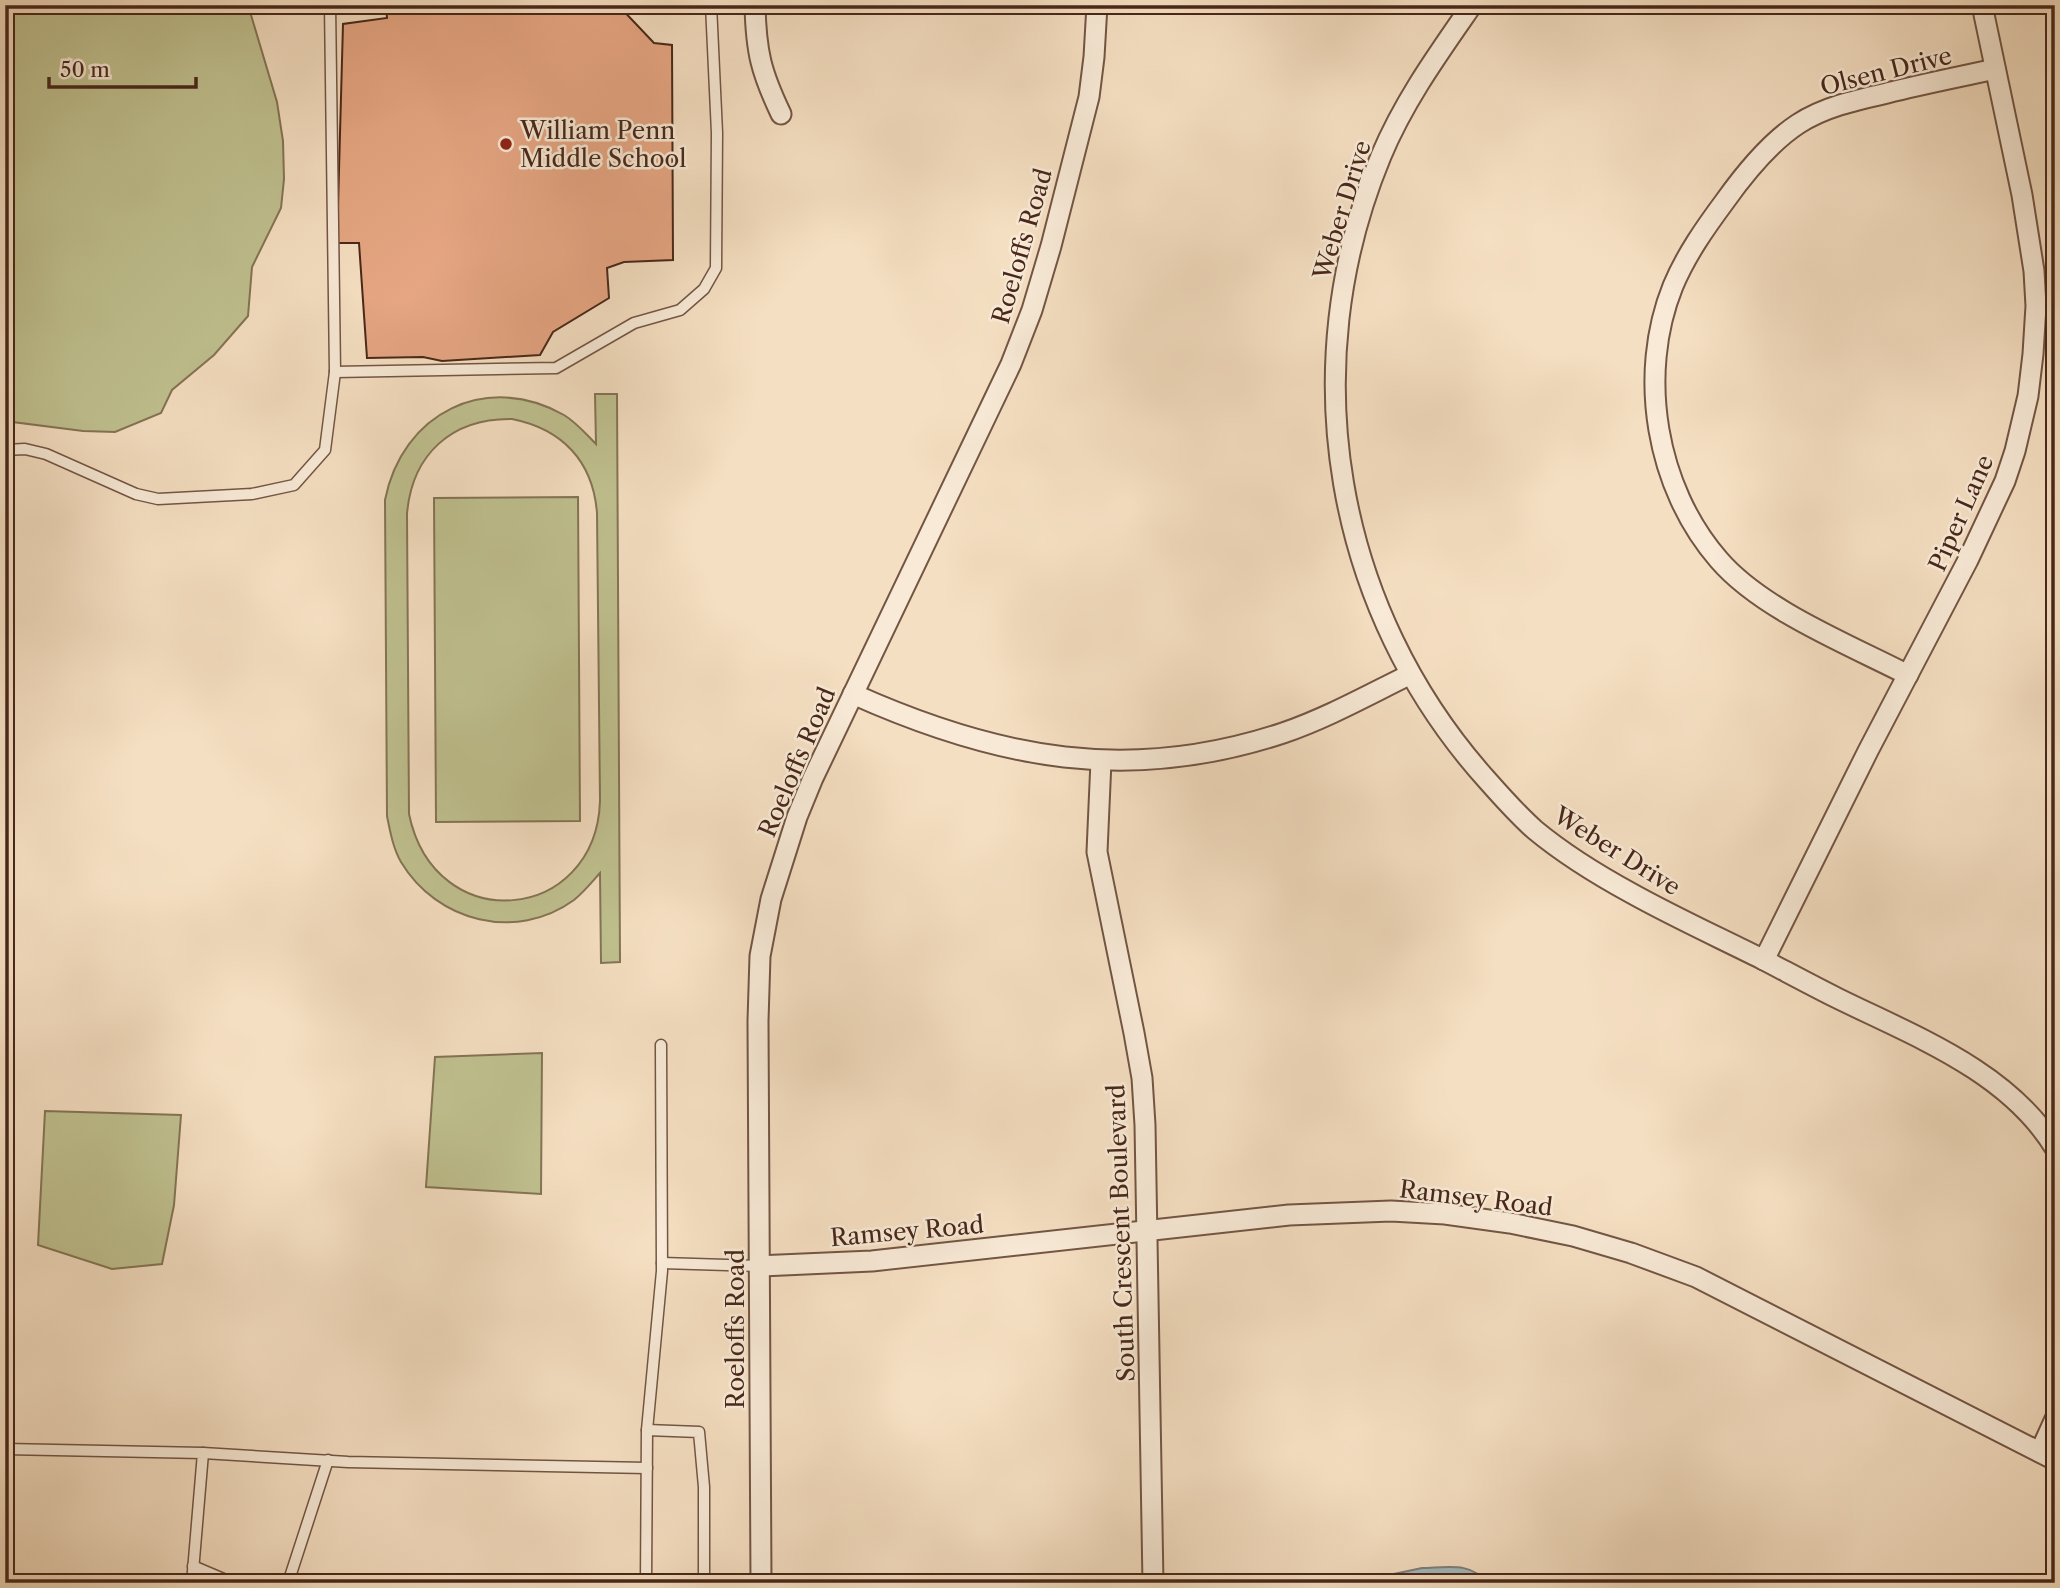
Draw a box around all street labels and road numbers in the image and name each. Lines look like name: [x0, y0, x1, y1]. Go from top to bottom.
street label: Olsen Drive: [1817, 41, 1955, 101]
street label: Weber Drive: [1307, 137, 1377, 284]
street label: Roeloffs Road: [986, 165, 1058, 327]
street label: Piper Lane: [1922, 450, 2000, 576]
street label: Roeloffs Road: [752, 682, 842, 841]
street label: Weber Drive: [1547, 800, 1686, 901]
street label: South Crescent Boulevard: [1101, 1083, 1141, 1382]
street label: Ramsey Road: [1398, 1174, 1555, 1222]
street label: Ramsey Road: [829, 1210, 986, 1252]
street label: Roeloffs Road: [721, 1249, 750, 1409]

